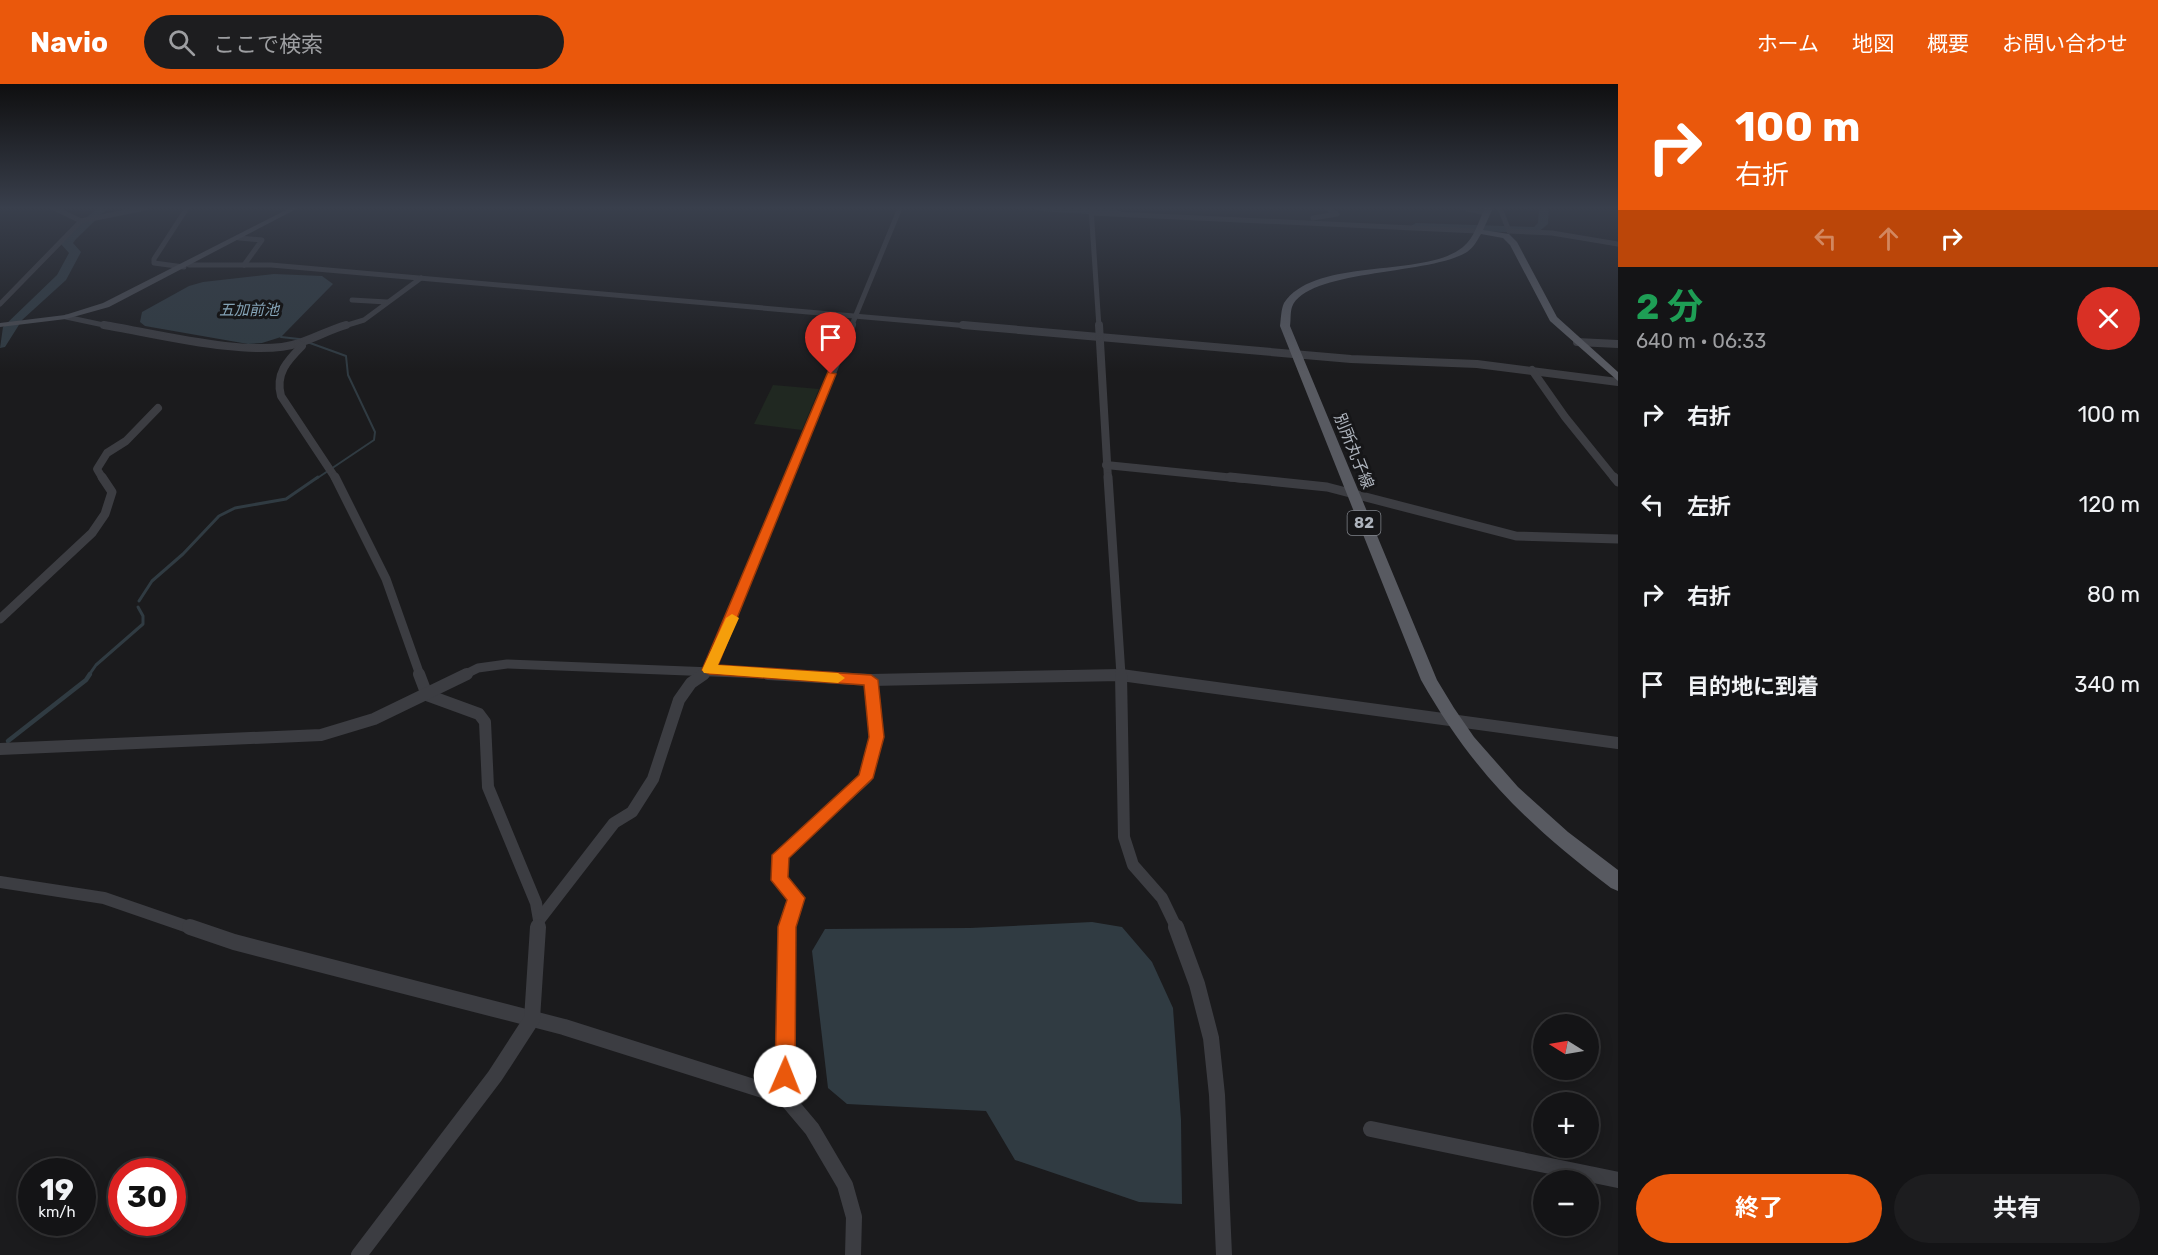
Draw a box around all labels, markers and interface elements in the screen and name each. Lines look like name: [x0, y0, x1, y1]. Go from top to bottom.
search box: [144, 15, 564, 69]
text: Navio: [30, 26, 108, 59]
icon: search: [165, 26, 198, 59]
text: ここで検索: [213, 31, 323, 58]
text: ホーム: [1757, 31, 1819, 56]
text: 地図: [1852, 31, 1894, 56]
text: 概要: [1927, 31, 1969, 56]
text: お問い合わせ: [2002, 31, 2128, 56]
text: 100 m: [1735, 102, 1860, 152]
icon: right: [1636, 108, 1714, 186]
text: 右折: [1735, 159, 1789, 191]
icon: left: [1809, 222, 1842, 255]
icon: ahead: [1872, 222, 1905, 255]
icon: right: [1935, 222, 1968, 255]
text: 2 分: [1636, 285, 1703, 328]
button: close: [2077, 287, 2140, 350]
water label: 五加前池: [219, 301, 281, 319]
pin: [805, 312, 856, 374]
icon: arrive: [814, 321, 847, 354]
text: 640 m · 06:33: [1636, 329, 1766, 353]
icon: right: [1636, 398, 1669, 431]
text: 100 m: [2078, 401, 2140, 428]
text: 右折: [1687, 403, 1731, 430]
street label: 別所丸子線: [1330, 410, 1378, 492]
icon: left: [1636, 488, 1669, 521]
text: 120 m: [2079, 491, 2140, 518]
text: 左折: [1687, 493, 1731, 520]
road number: 82: [1348, 511, 1380, 535]
icon: right: [1636, 578, 1669, 611]
text: 80 m: [2087, 581, 2140, 608]
text: 右折: [1687, 583, 1731, 610]
icon: arrive: [1636, 668, 1669, 701]
text: 340 m: [2074, 671, 2140, 698]
text: 目的地に到着: [1687, 673, 1819, 700]
north arrow: [1533, 1014, 1599, 1080]
map controls: [1533, 1014, 1599, 1236]
position arrow: [753, 1044, 817, 1108]
button: +: [1533, 1092, 1599, 1158]
speed limit sign: 30: [108, 1158, 186, 1236]
button: −: [1533, 1170, 1599, 1236]
text: 19: [40, 1172, 74, 1208]
button: 終了: [1636, 1174, 1882, 1243]
button: 共有: [1894, 1174, 2140, 1243]
text: km/h: [38, 1203, 76, 1221]

